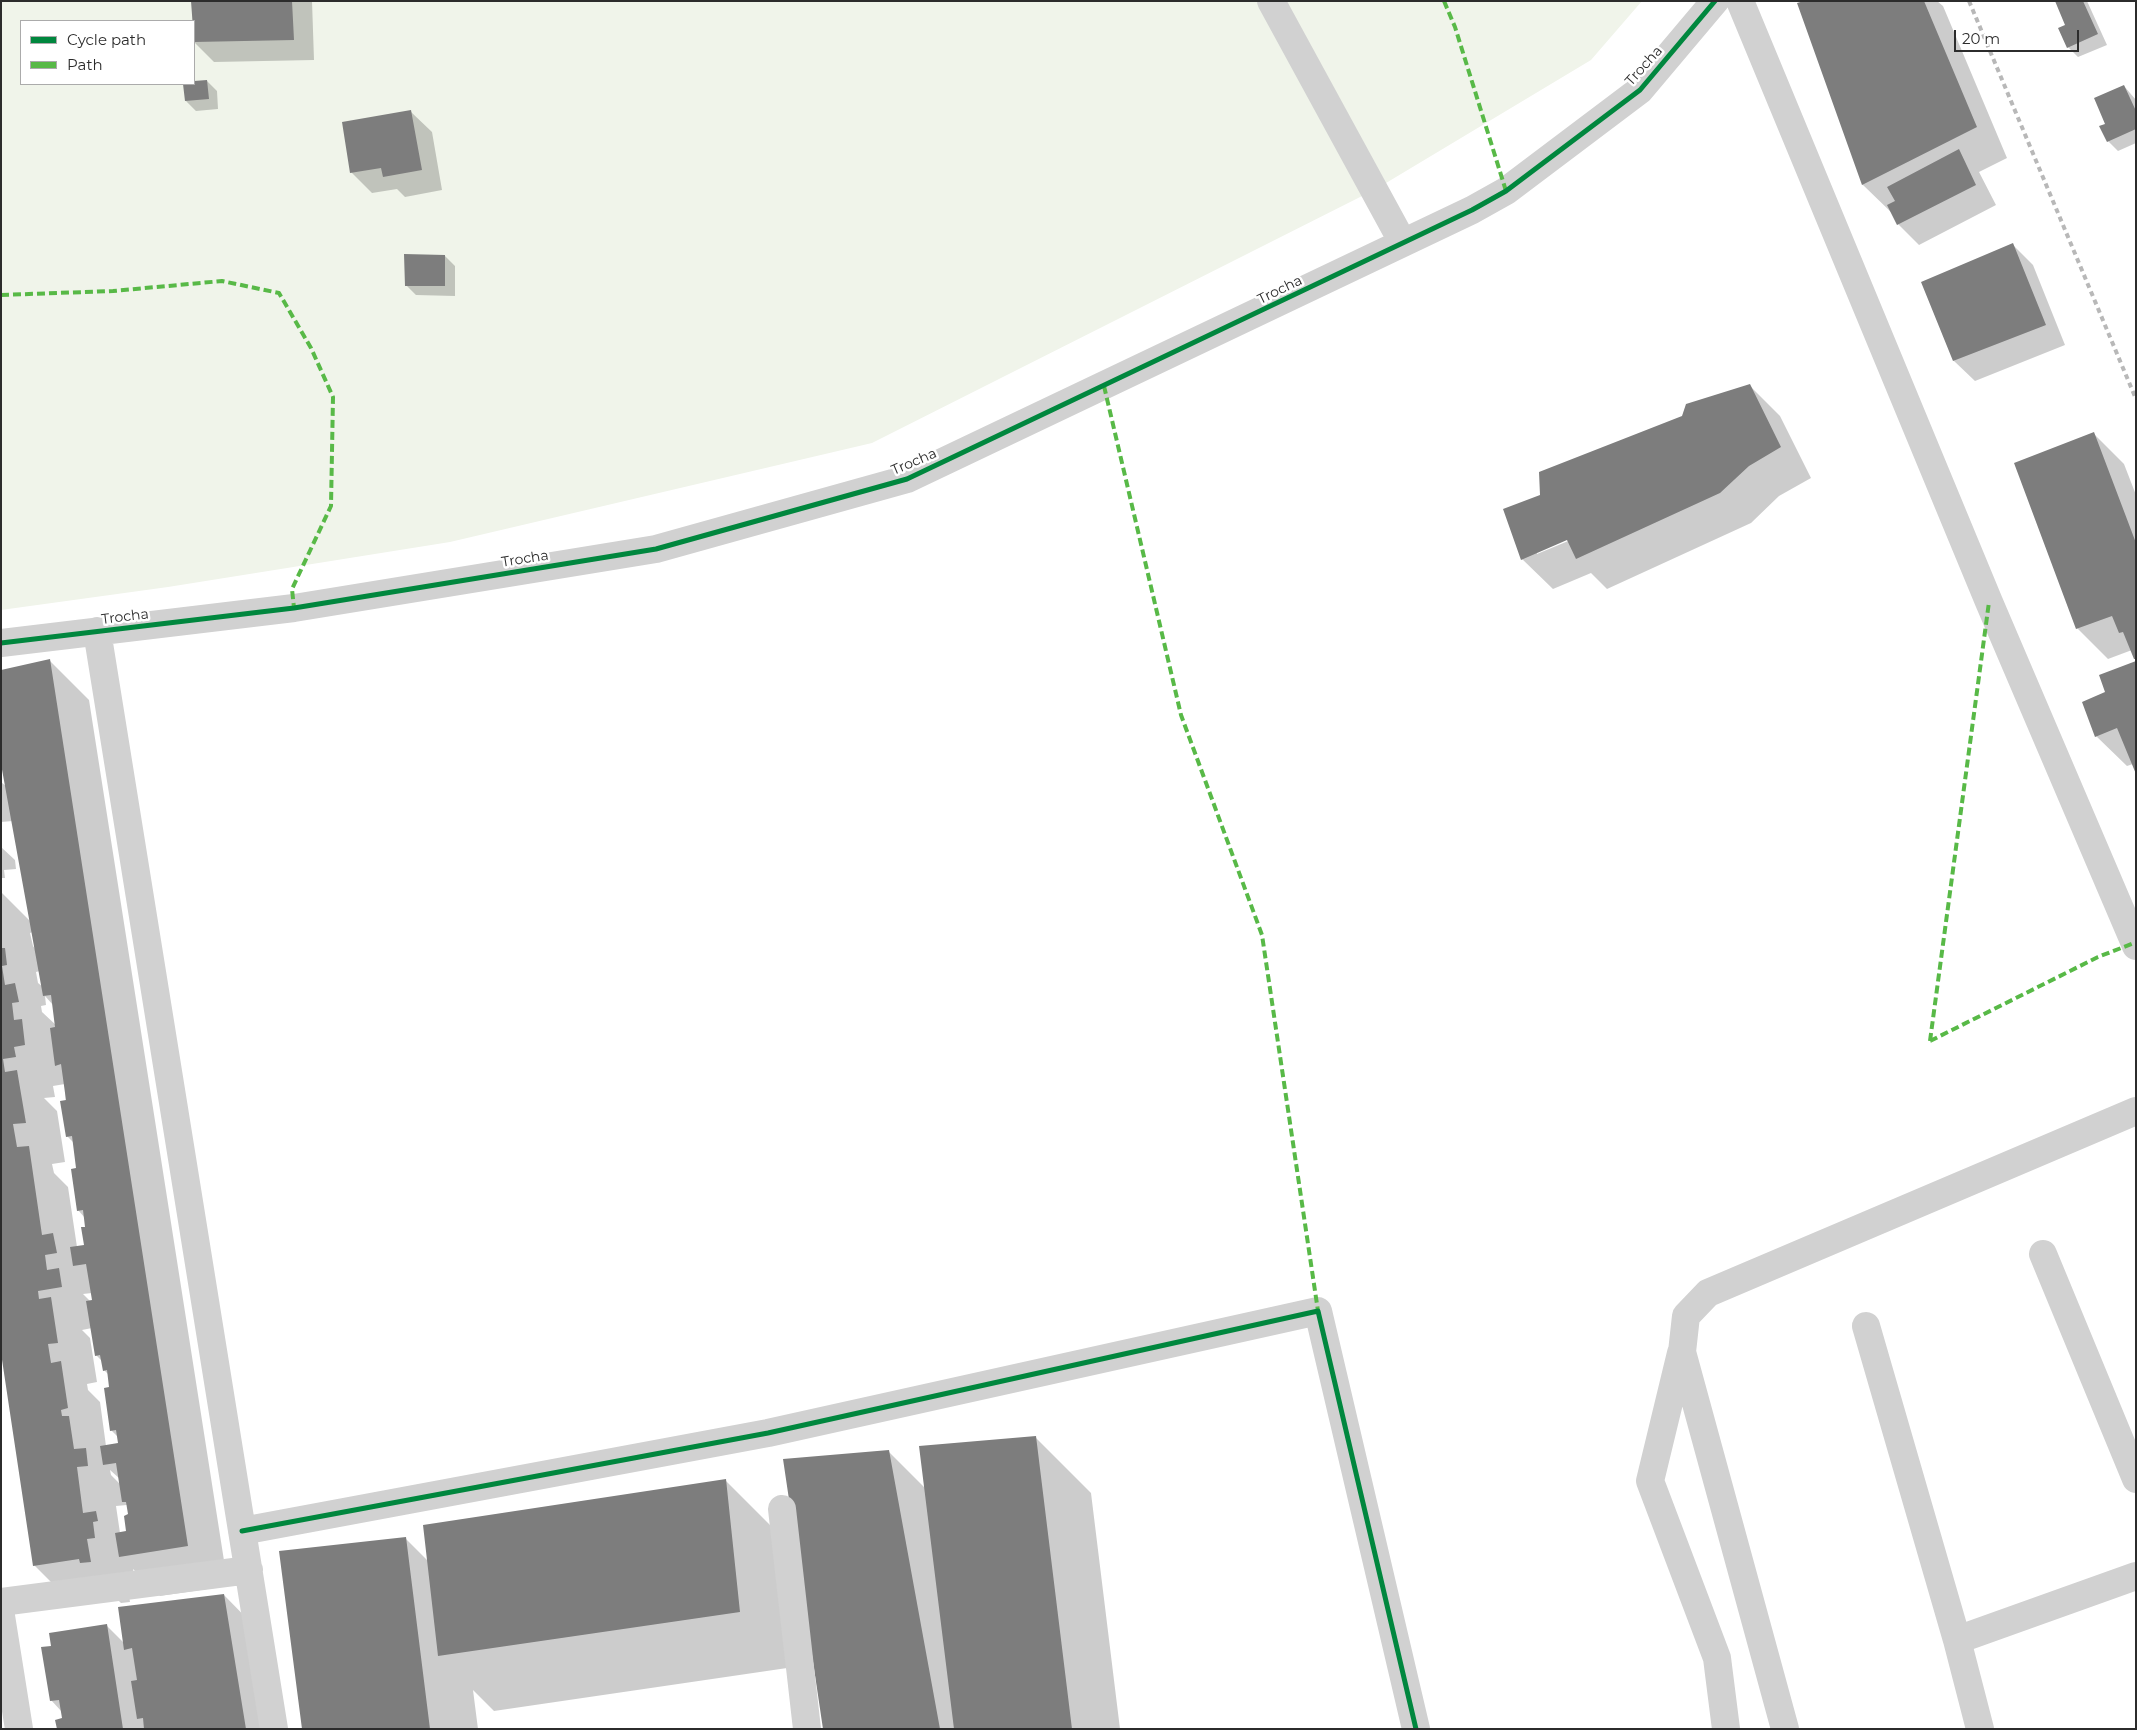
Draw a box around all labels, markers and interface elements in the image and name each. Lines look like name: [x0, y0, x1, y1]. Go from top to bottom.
legend: [20, 20, 195, 85]
scale bar: [1957, 20, 2082, 52]
text: 20 m: [1962, 29, 2000, 48]
text: Cycle path: [67, 30, 146, 49]
street label: Trocha: [1622, 43, 1666, 89]
text: Path: [67, 55, 103, 74]
street label: Trocha: [1255, 272, 1305, 308]
street label: Trocha: [889, 445, 939, 479]
street label: Trocha: [500, 547, 550, 571]
street label: Trocha: [100, 606, 150, 628]

